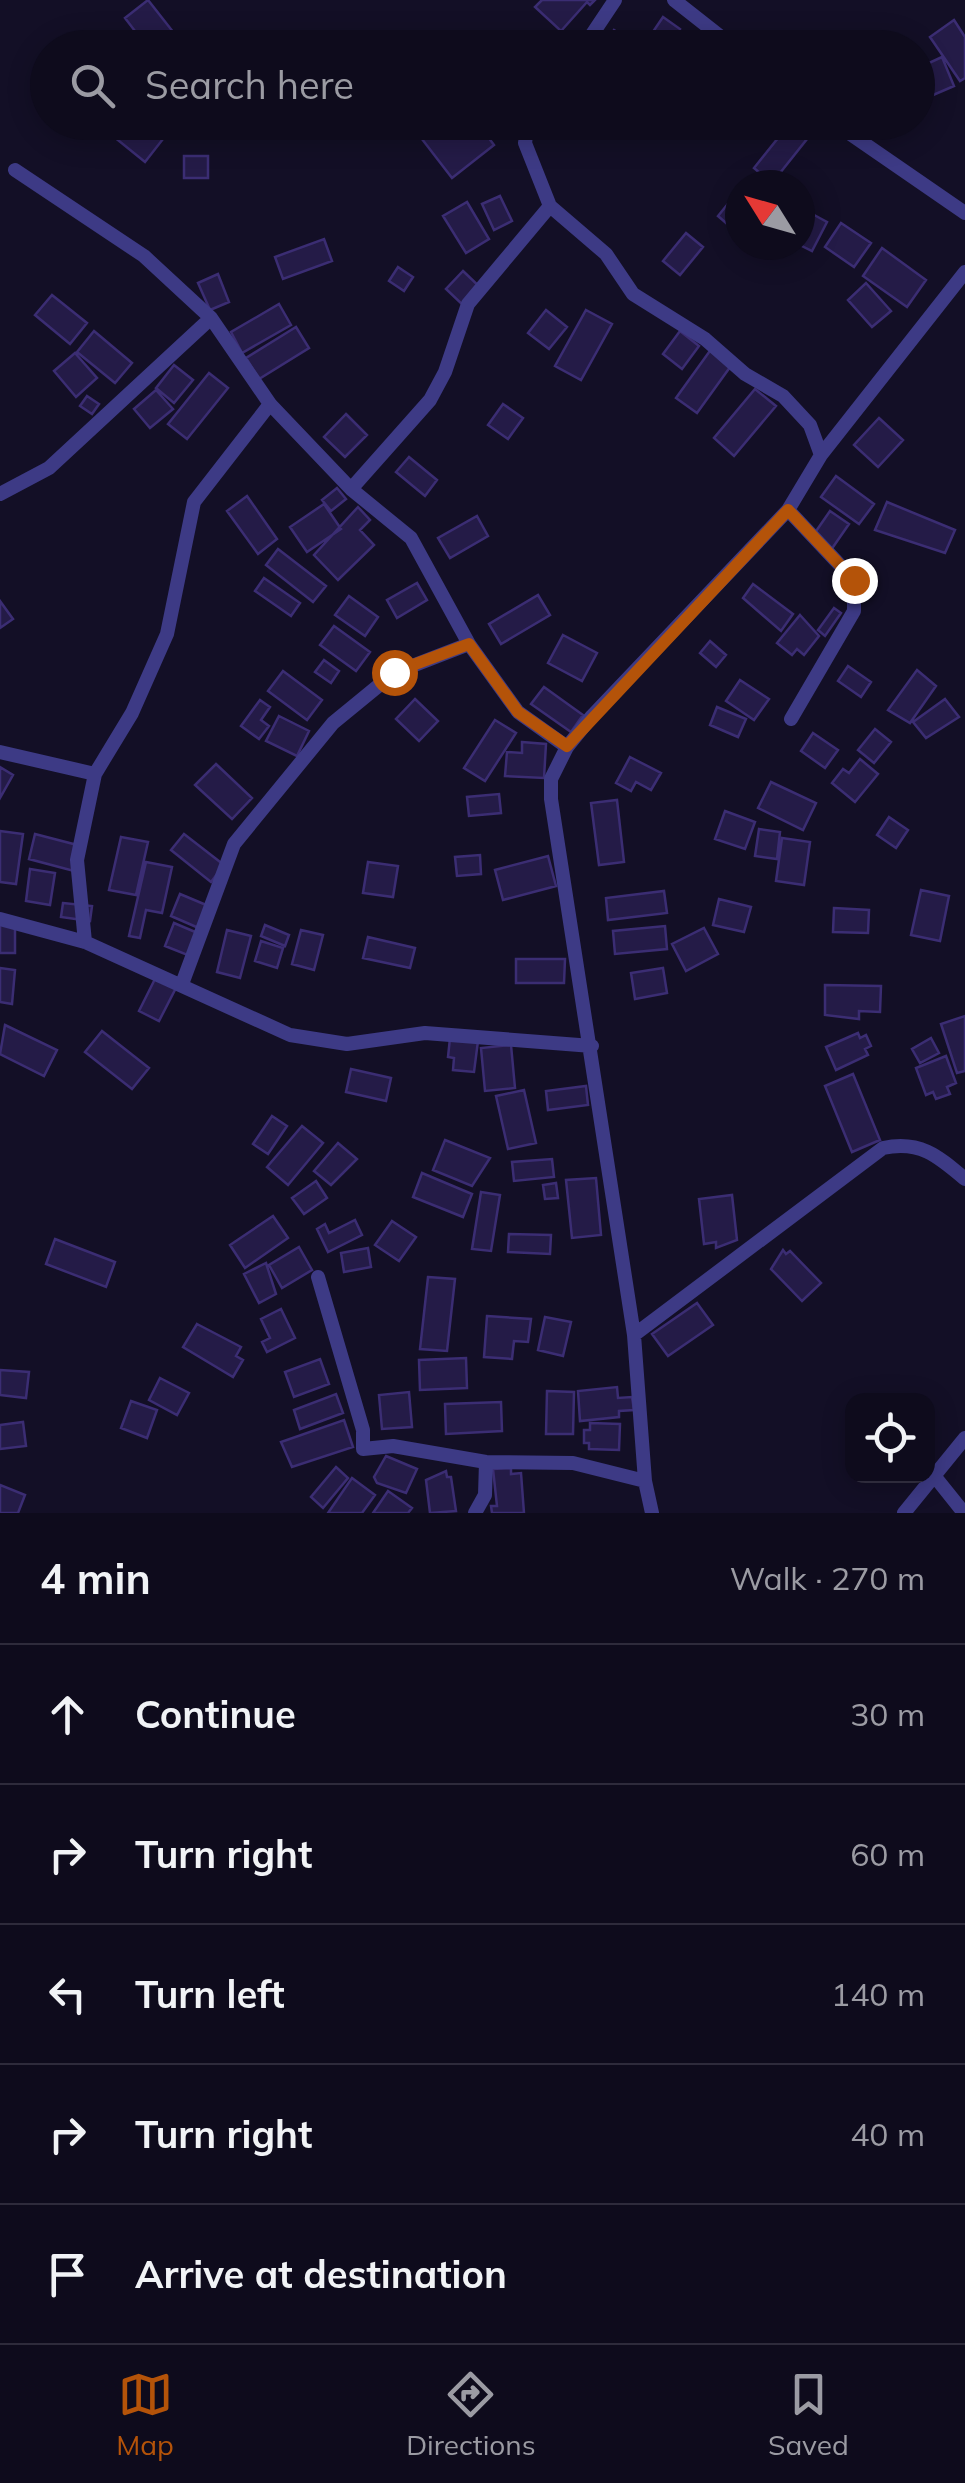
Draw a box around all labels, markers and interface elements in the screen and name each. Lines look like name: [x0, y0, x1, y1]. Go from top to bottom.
search box: [30, 30, 935, 140]
icon: search: [65, 58, 120, 113]
text: Search here: [145, 61, 354, 109]
north arrow: [725, 170, 815, 260]
route end: [832, 558, 878, 604]
route start: [372, 650, 418, 696]
map controls: [845, 1393, 935, 1483]
button: locate: [845, 1393, 935, 1483]
text: 4 min: [40, 1552, 151, 1605]
text: Walk · 270 m: [730, 1558, 925, 1598]
icon: ahead: [40, 1687, 95, 1742]
text: Continue: [135, 1690, 296, 1738]
text: 30 m: [850, 1694, 925, 1734]
icon: right: [40, 1827, 95, 1882]
text: Turn right: [135, 1830, 312, 1878]
text: 60 m: [850, 1834, 925, 1874]
icon: left: [40, 1967, 95, 2022]
text: Turn left: [135, 1970, 285, 2018]
text: 140 m: [831, 1974, 925, 2014]
icon: right: [40, 2107, 95, 2162]
text: Turn right: [135, 2110, 312, 2158]
text: 40 m: [850, 2114, 925, 2154]
icon: arrive: [40, 2247, 95, 2302]
text: Arrive at destination: [135, 2250, 507, 2298]
tab: Map: [116, 2367, 174, 2462]
tab: Directions: [406, 2367, 536, 2462]
tab: Saved: [768, 2367, 849, 2462]

